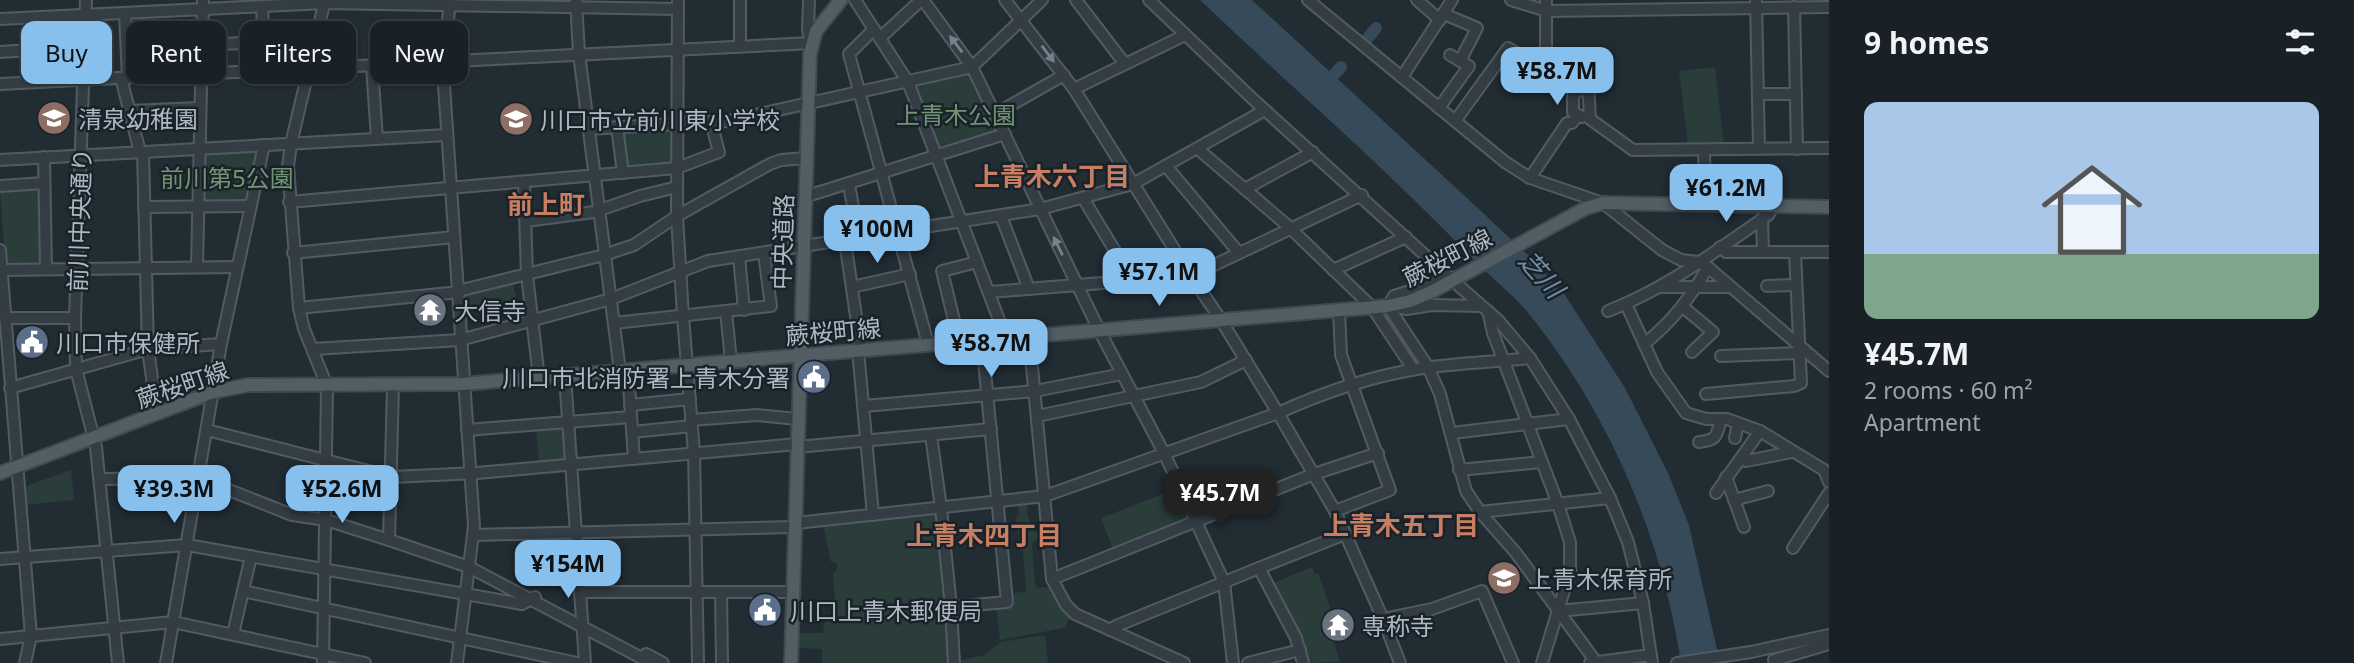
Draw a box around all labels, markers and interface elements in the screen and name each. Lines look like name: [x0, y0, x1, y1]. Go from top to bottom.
chip: Buy: [21, 21, 112, 84]
chip: Rent: [126, 21, 226, 84]
chip: Filters: [240, 21, 356, 84]
chip: New: [370, 21, 468, 84]
text: 9 homes: [1864, 22, 1989, 63]
icon: filters: [2281, 23, 2319, 61]
one-way arrow: [949, 35, 963, 53]
one-way arrow: [1040, 44, 1055, 62]
pin: ¥58.7M: [1500, 48, 1614, 107]
text: ¥58.7M: [1517, 54, 1597, 86]
park label: 上青木公園: [896, 98, 1016, 131]
school or university icon: 清泉幼稚園: [35, 99, 73, 137]
school or university icon: 川口市立前川東小学校: [497, 100, 535, 138]
place label: 清泉幼稚園: [78, 102, 198, 135]
place label: 川口市立前川東小学校: [540, 103, 780, 136]
street label: 前川中央通り: [60, 147, 98, 293]
icon: home: [2029, 147, 2155, 273]
district label: 上青木六丁目: [974, 158, 1130, 194]
park label: 前川第5公園: [160, 161, 294, 194]
pin: ¥61.2M: [1669, 164, 1783, 224]
text: ¥61.2M: [1686, 171, 1766, 203]
district label: 前上町: [507, 186, 585, 222]
street label: 中央道路: [764, 193, 800, 291]
pin: ¥100M: [828, 205, 926, 265]
text: ¥100M: [840, 212, 914, 244]
street label: 蕨桜町線: [1397, 221, 1497, 293]
one-way arrow: [1053, 236, 1064, 256]
water label: 芝川: [1511, 243, 1575, 308]
pin: ¥57.1M: [1102, 248, 1216, 308]
text: ¥57.1M: [1119, 255, 1199, 287]
temple icon: 大信寺: [411, 291, 449, 329]
place label: 大信寺: [454, 294, 526, 327]
street label: 蕨桜町線: [784, 310, 882, 352]
pin: ¥58.7M: [934, 320, 1048, 379]
public building icon: 川口市保健所: [13, 323, 51, 361]
place label: 川口市保健所: [56, 326, 200, 359]
text: ¥58.7M: [951, 326, 1031, 358]
text: ¥45.7M: [1864, 333, 1969, 374]
street label: 蕨桜町線: [131, 353, 233, 415]
public building icon: 川口市北消防署上青木分署: [795, 358, 833, 396]
place label: 川口市北消防署上青木分署: [502, 361, 790, 394]
text: 2 rooms · 60 m²: [1864, 374, 2033, 406]
text: Apartment: [1864, 406, 1981, 438]
pin: ¥39.3M: [117, 466, 231, 525]
pin: ¥52.6M: [285, 466, 399, 525]
pin: ¥45.7M: [1163, 470, 1277, 529]
text: ¥39.3M: [134, 472, 214, 504]
text: ¥52.6M: [302, 472, 382, 504]
text: ¥45.7M: [1180, 476, 1260, 508]
district label: 上青木五丁目: [1323, 507, 1479, 543]
district label: 上青木四丁目: [906, 517, 1062, 553]
pin: ¥154M: [519, 540, 617, 600]
text: ¥154M: [531, 547, 605, 579]
school or university icon: 上青木保育所: [1485, 559, 1523, 597]
place label: 上青木保育所: [1528, 562, 1672, 595]
public building icon: 川口上青木郵便局: [746, 591, 784, 629]
place label: 川口上青木郵便局: [790, 594, 982, 627]
temple icon: 専称寺: [1319, 606, 1357, 644]
place label: 専称寺: [1362, 609, 1434, 642]

